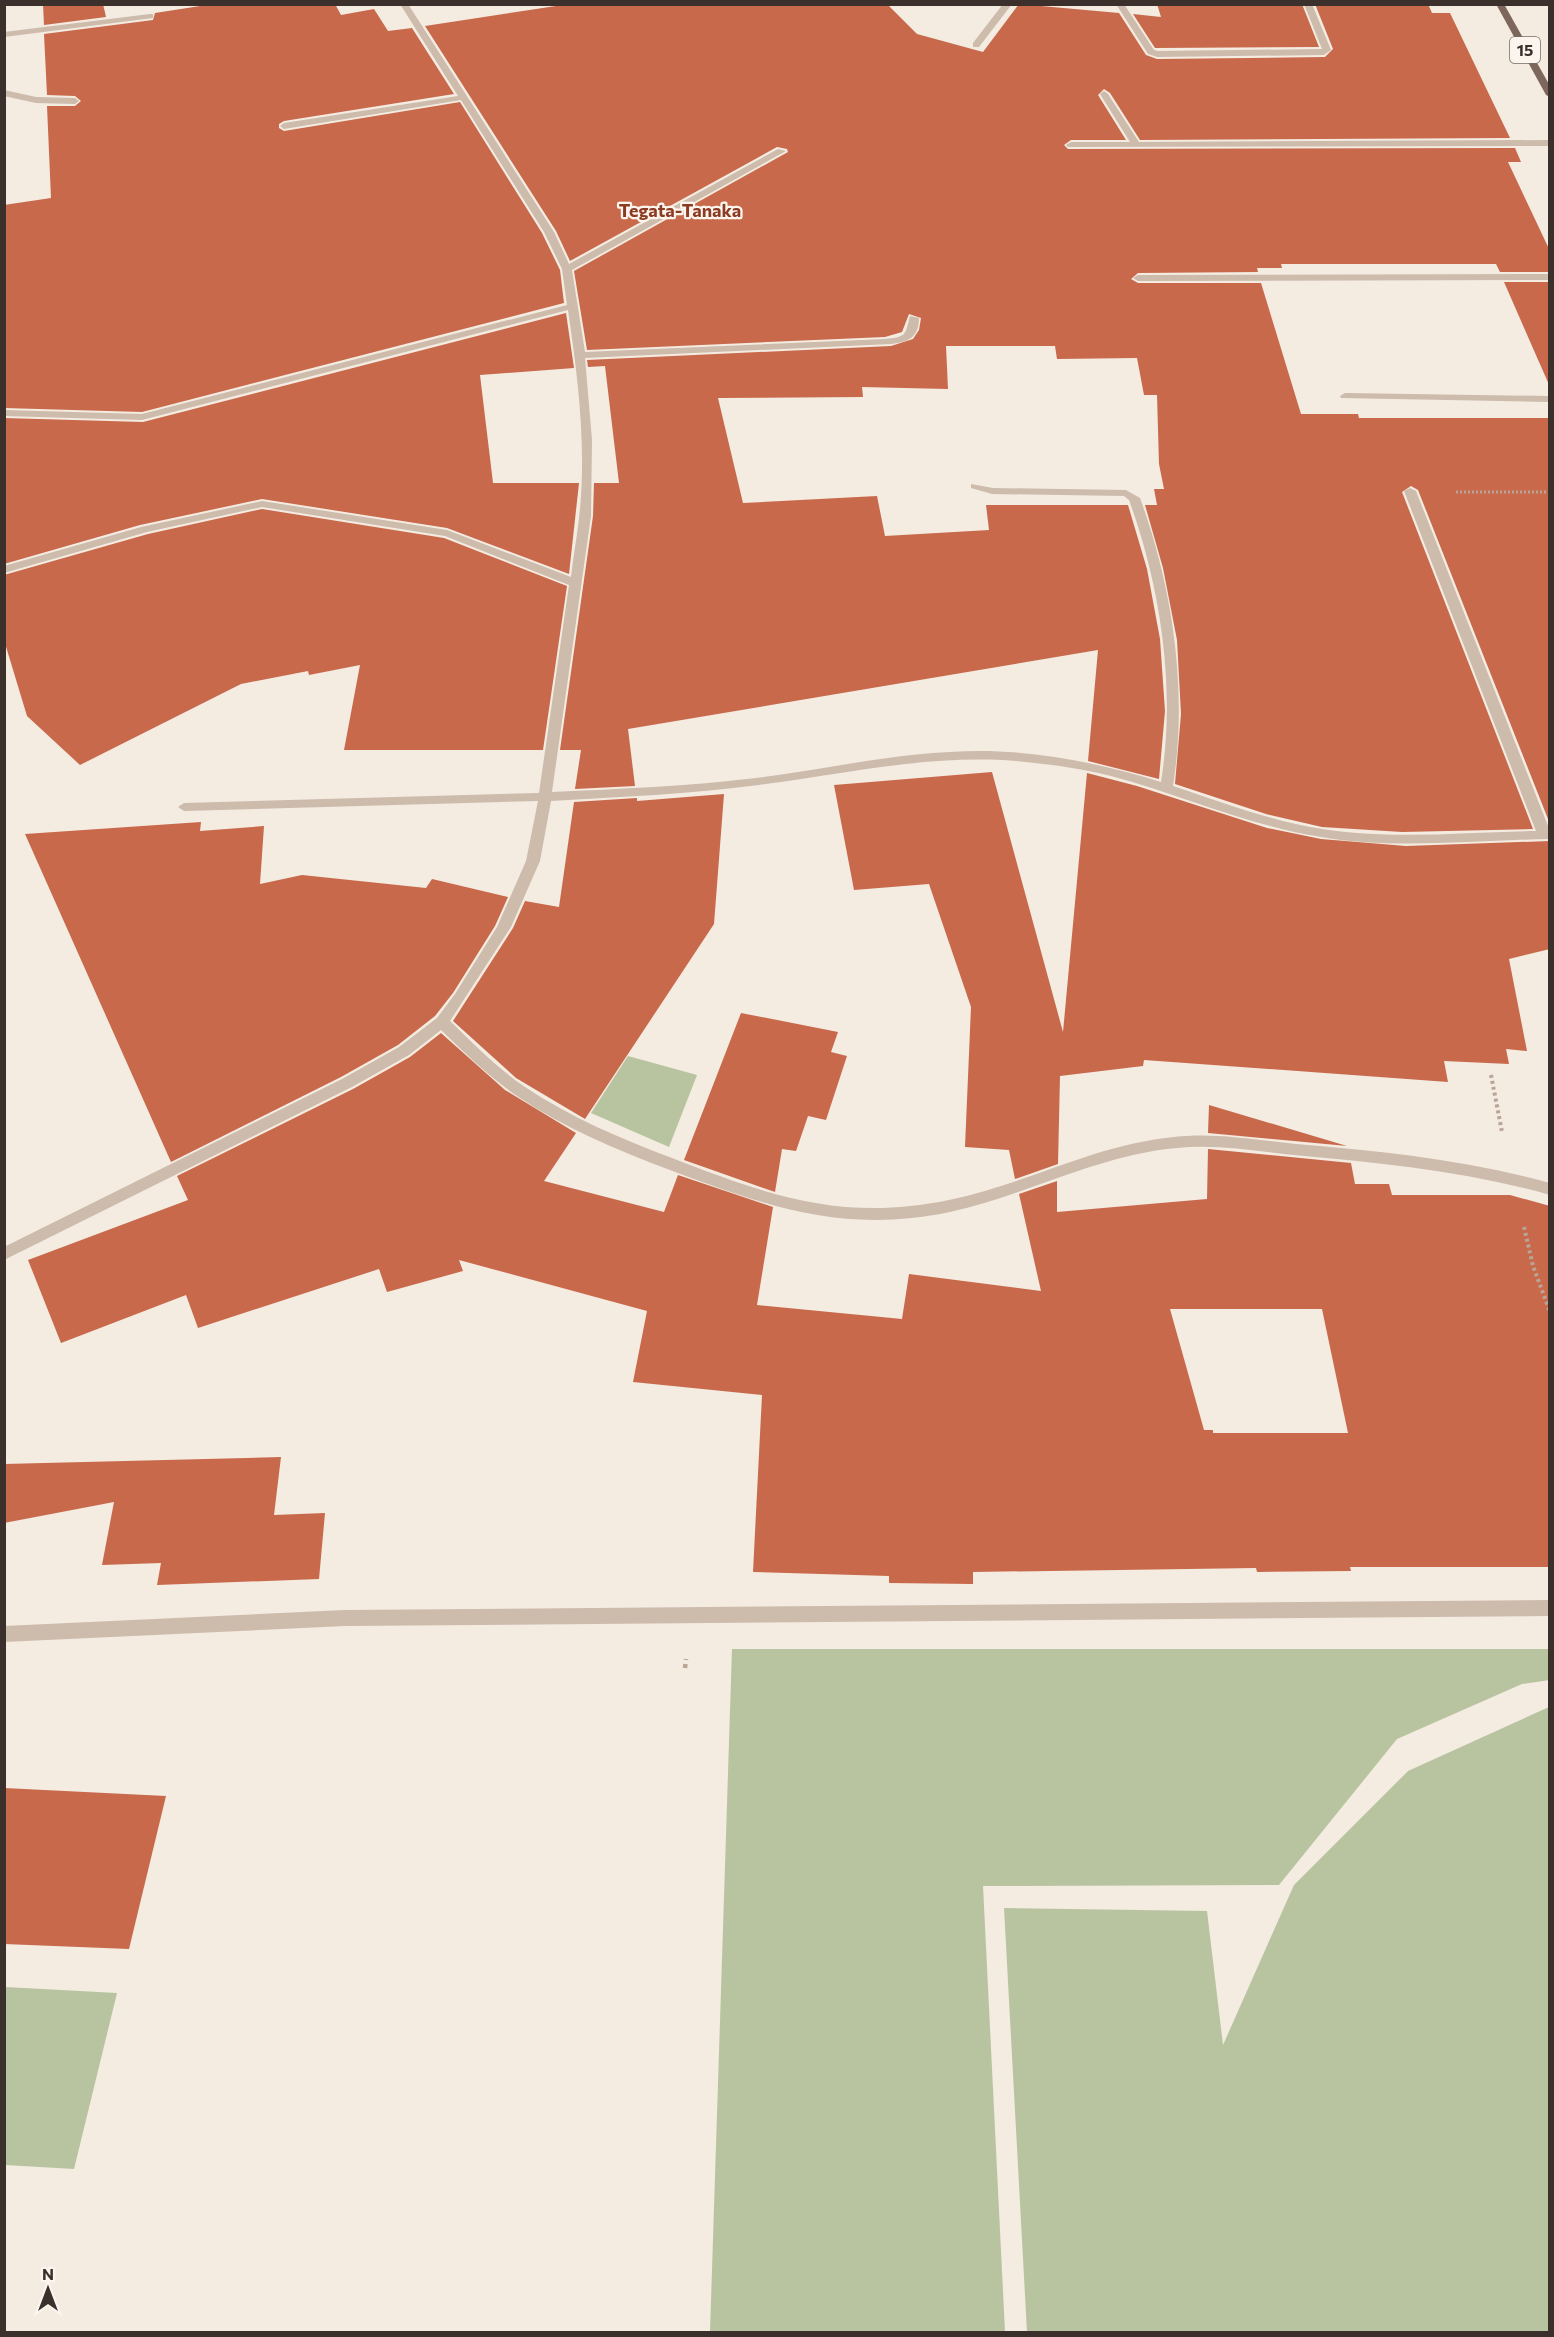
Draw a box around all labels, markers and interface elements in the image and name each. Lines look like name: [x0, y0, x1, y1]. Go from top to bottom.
road number: 15: [1510, 37, 1540, 63]
district label: Tegata-Tanaka: [619, 199, 741, 221]
north arrow: [18, 2259, 78, 2319]
text: N: [42, 2264, 54, 2283]

